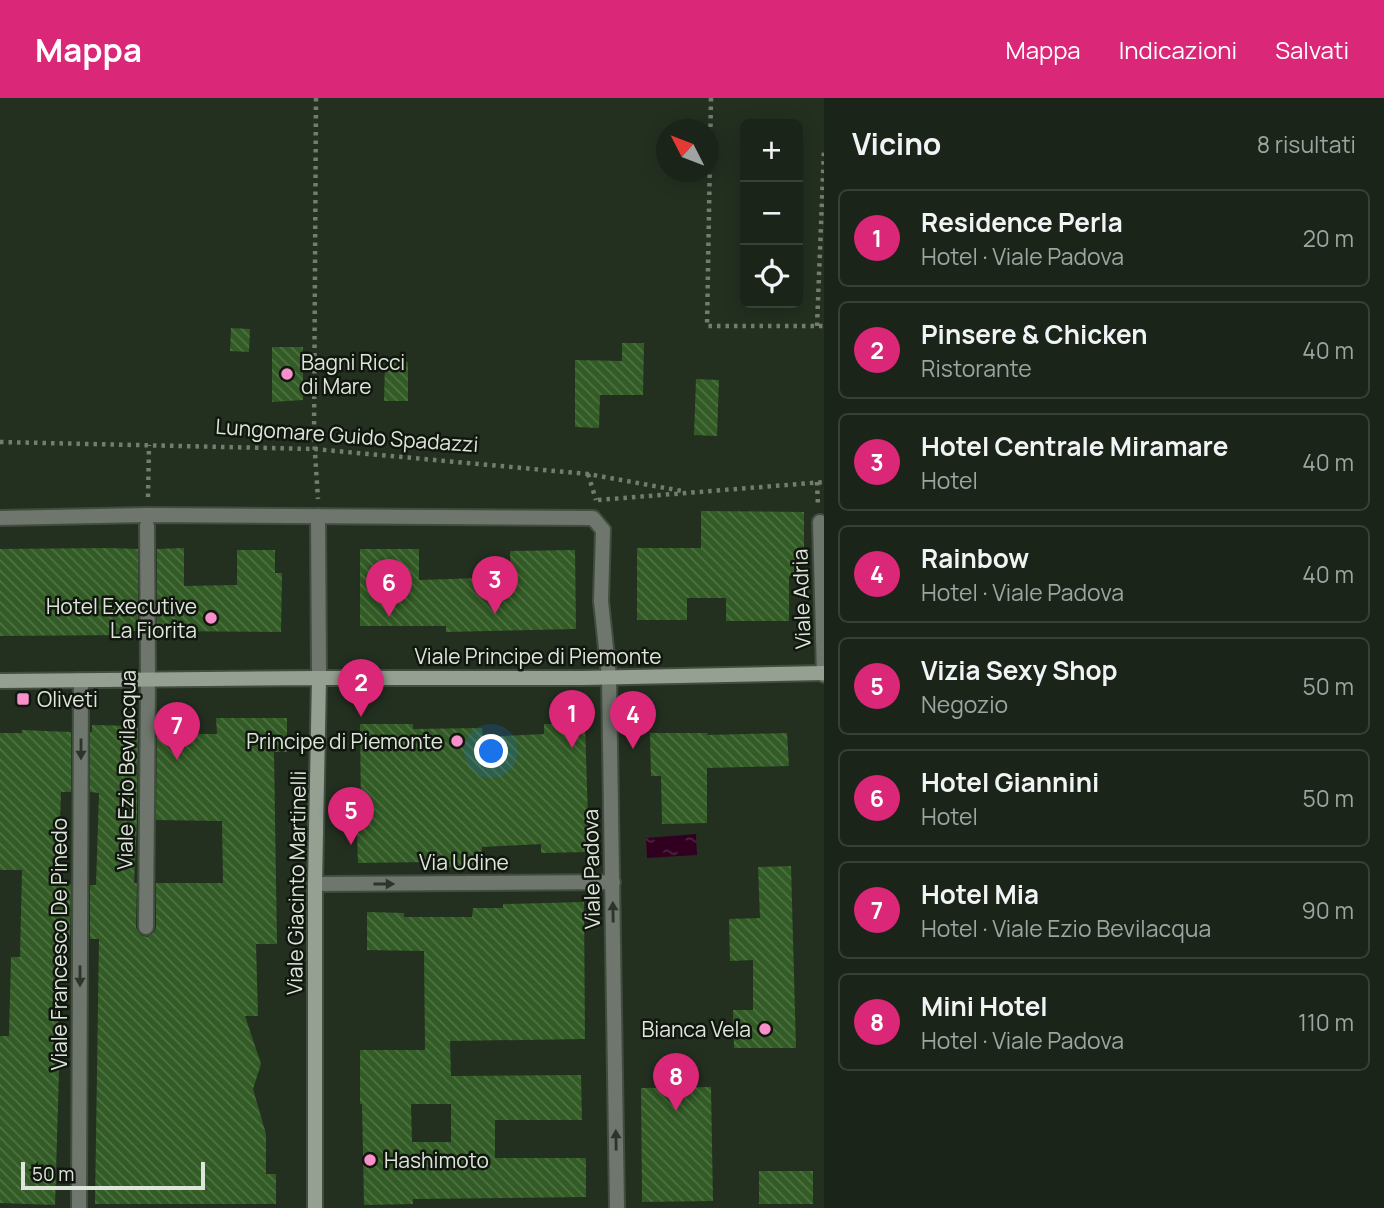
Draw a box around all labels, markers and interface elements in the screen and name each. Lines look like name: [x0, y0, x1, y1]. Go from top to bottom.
text: Mappa: [35, 27, 142, 72]
text: Mappa: [1005, 33, 1081, 66]
text: Indicazioni: [1119, 33, 1237, 66]
text: Salvati: [1275, 33, 1349, 66]
north arrow: [656, 119, 719, 182]
map controls: [740, 119, 803, 308]
button: +: [740, 119, 803, 182]
text: Vicino: [852, 123, 941, 164]
text: 8 risultati: [1257, 128, 1356, 160]
button: −: [740, 182, 803, 245]
text: Residence Perla: [921, 204, 1123, 240]
text: 1: [872, 222, 882, 254]
text: 20 m: [1303, 222, 1354, 254]
text: Hotel · Viale Padova: [921, 240, 1124, 272]
button: locate: [740, 245, 803, 308]
text: Pinsere & Chicken: [921, 316, 1147, 352]
text: 2: [870, 334, 884, 366]
text: 40 m: [1302, 334, 1354, 366]
place label: Bagni Ricci di Mare: [301, 348, 405, 400]
text: Ristorante: [921, 352, 1032, 384]
marker: Bagni Ricci di Mare: [279, 366, 295, 382]
street label: Lungomare Guido Spadazzi: [215, 412, 479, 458]
text: Hotel Centrale Miramare: [921, 428, 1228, 464]
text: 3: [870, 446, 884, 478]
text: 40 m: [1302, 446, 1354, 478]
text: Hotel: [921, 464, 978, 496]
text: Rainbow: [921, 540, 1029, 576]
street label: Viale Adria: [785, 548, 817, 650]
pin: 3: [472, 556, 518, 614]
text: 4: [870, 558, 884, 590]
text: 40 m: [1302, 558, 1354, 590]
pin: 6: [366, 559, 412, 617]
text: Hotel · Viale Padova: [921, 576, 1124, 608]
place label: Hotel Executive La Fiorita: [46, 592, 197, 644]
marker: Hotel Executive La Fiorita: [203, 610, 219, 626]
street label: Viale Principe di Piemonte: [415, 642, 661, 670]
text: Vizia Sexy Shop: [921, 652, 1118, 688]
pin: 2: [338, 659, 384, 717]
street label: Viale Ezio Bevilacqua: [110, 670, 142, 870]
text: 5: [870, 670, 884, 702]
text: 50 m: [1303, 670, 1354, 702]
place label: Oliveti: [37, 685, 98, 713]
text: Negozio: [921, 688, 1008, 720]
pin: 1: [549, 690, 595, 748]
marker: Oliveti: [15, 691, 31, 707]
pin: 4: [610, 691, 656, 749]
pin: 7: [154, 702, 200, 760]
place label: Principe di Piemonte: [246, 727, 443, 755]
marker: Principe di Piemonte: [449, 733, 465, 749]
your location: [474, 734, 508, 768]
one-way arrow: [75, 738, 87, 760]
text: Hotel Giannini: [921, 764, 1099, 800]
street label: Viale Giacinto Martinelli: [280, 771, 312, 995]
text: 6: [870, 782, 884, 814]
text: 50 m: [1303, 782, 1354, 814]
pin: 5: [328, 787, 374, 845]
text: Hotel: [921, 800, 978, 832]
street label: Viale Padova: [576, 809, 606, 929]
street label: Viale Francesco De Pinedo: [45, 818, 73, 1070]
street label: Via Udine: [419, 848, 509, 876]
text: Hotel Mia: [921, 876, 1039, 912]
one-way arrow: [373, 878, 395, 889]
text: 7: [871, 894, 883, 926]
text: 90 m: [1302, 894, 1354, 926]
one-way arrow: [607, 901, 619, 923]
text: Hotel · Viale Ezio Bevilacqua: [921, 912, 1211, 944]
one-way arrow: [74, 965, 86, 987]
text: Mini Hotel: [921, 988, 1048, 1024]
text: 8: [870, 1006, 884, 1038]
text: 110 m: [1298, 1006, 1354, 1038]
place label: Bianca Vela: [641, 1015, 751, 1043]
marker: Bianca Vela: [757, 1021, 773, 1037]
text: Hotel · Viale Padova: [921, 1024, 1124, 1056]
pin: 8: [653, 1053, 699, 1111]
one-way arrow: [610, 1129, 622, 1151]
place label: Hashimoto: [384, 1146, 489, 1174]
marker: Hashimoto: [362, 1152, 378, 1168]
scale bar: [21, 1159, 205, 1191]
text: 50 m: [32, 1161, 74, 1187]

